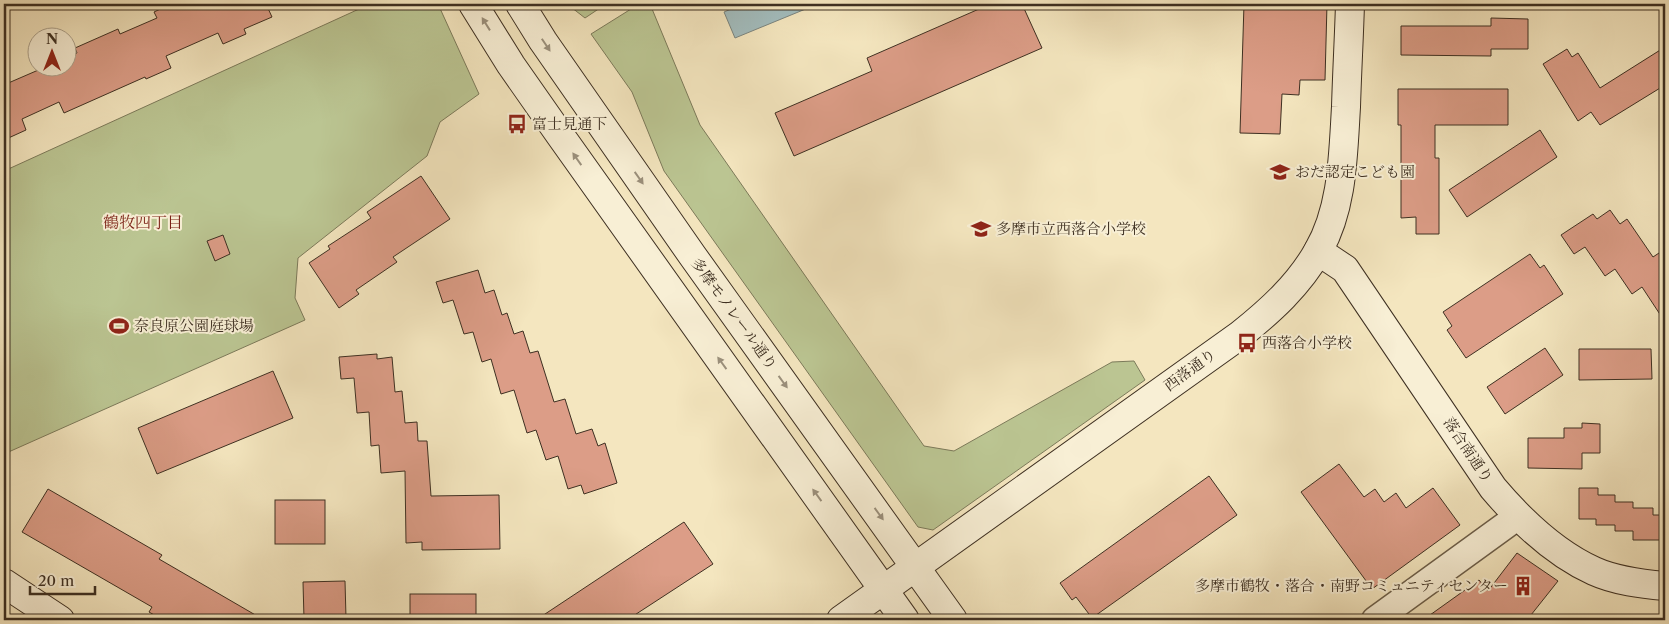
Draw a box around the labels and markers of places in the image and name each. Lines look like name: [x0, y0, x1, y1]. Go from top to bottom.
bus stop icon: 富士見通下: [506, 113, 528, 135]
place label: 富士見通下: [532, 114, 607, 133]
school or university icon: おだ認定こども園: [1269, 161, 1291, 183]
place label: おだ認定こども園: [1295, 162, 1415, 181]
school or university icon: 多摩市立西落合小学校: [970, 218, 992, 240]
place label: 多摩市立西落合小学校: [996, 219, 1146, 238]
sports icon: 奈良原公園庭球場: [108, 315, 130, 337]
place label: 奈良原公園庭球場: [134, 316, 254, 335]
bus stop icon: 西落合小学校: [1236, 332, 1258, 354]
place label: 西落合小学校: [1262, 333, 1352, 352]
building icon: 多摩市鶴牧・落合・南野コミュニティセンター: [1512, 575, 1534, 597]
place label: 多摩市鶴牧・落合・南野コミュニティセンター: [1195, 576, 1508, 595]

